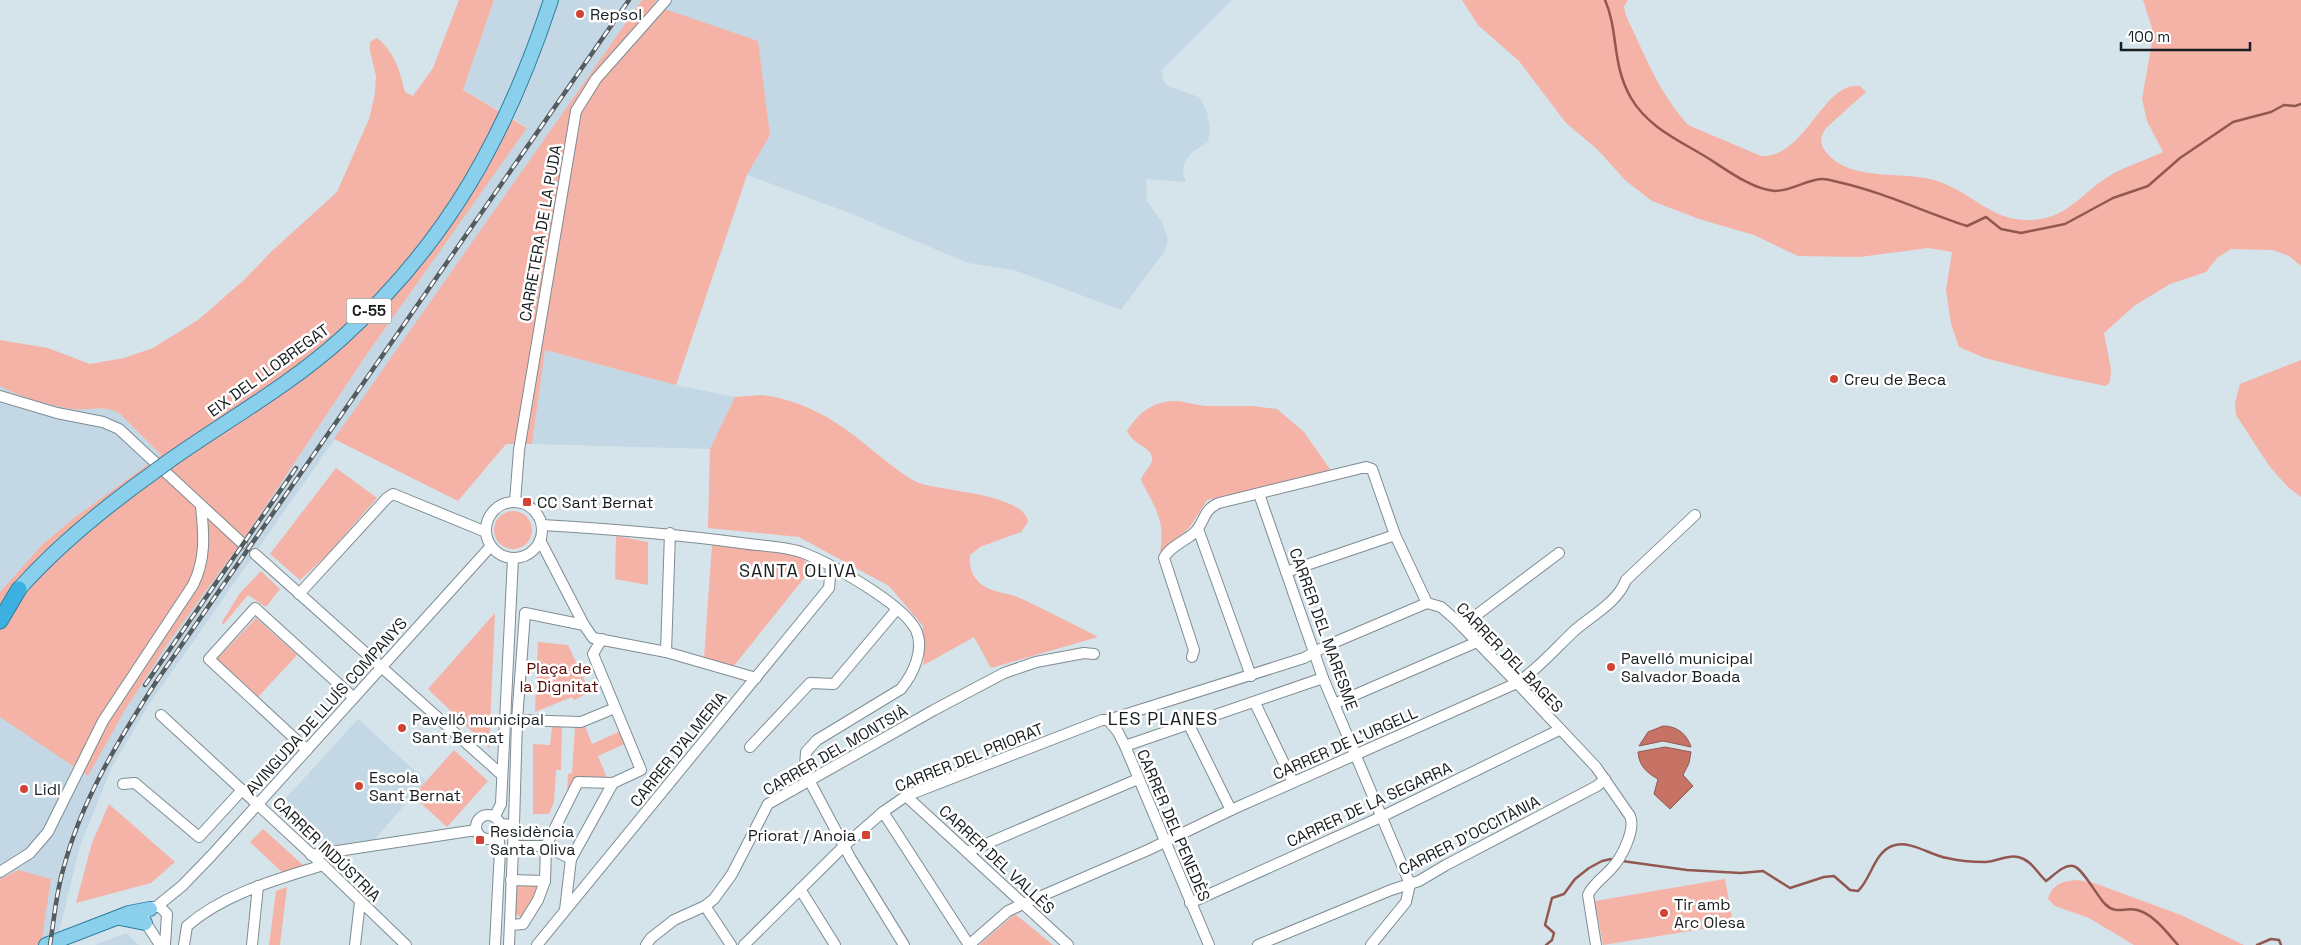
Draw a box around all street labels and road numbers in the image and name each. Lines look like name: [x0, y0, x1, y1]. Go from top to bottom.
street label: CARRETERA DE LA PUDA: [515, 143, 566, 323]
road number: C-55: [346, 298, 392, 324]
street label: EIX DEL LLOBREGAT: [203, 319, 333, 422]
street label: CARRER DEL MARESME: [1284, 545, 1363, 713]
street label: CARRER DEL BAGES: [1452, 598, 1568, 717]
street label: AVINGUDA DE LLUÍS COMPANYS: [241, 613, 412, 800]
street label: CARRER D'ALMERIA: [625, 687, 731, 811]
street label: CARRER DEL MONTSIÀ: [759, 700, 911, 800]
street label: CARRER DE L'URGELL: [1270, 702, 1421, 785]
street label: CARRER DEL PRIORAT: [892, 718, 1047, 797]
street label: CARRER DEL PENEDÈS: [1132, 746, 1215, 905]
street label: CARRER DE LA SEGARRA: [1283, 757, 1455, 852]
street label: CARRER D'OCCITÀNIA: [1395, 791, 1544, 880]
street label: CARRER INDÚSTRIA: [268, 792, 385, 906]
street label: CARRER DEL VALLÈS: [934, 800, 1059, 919]

